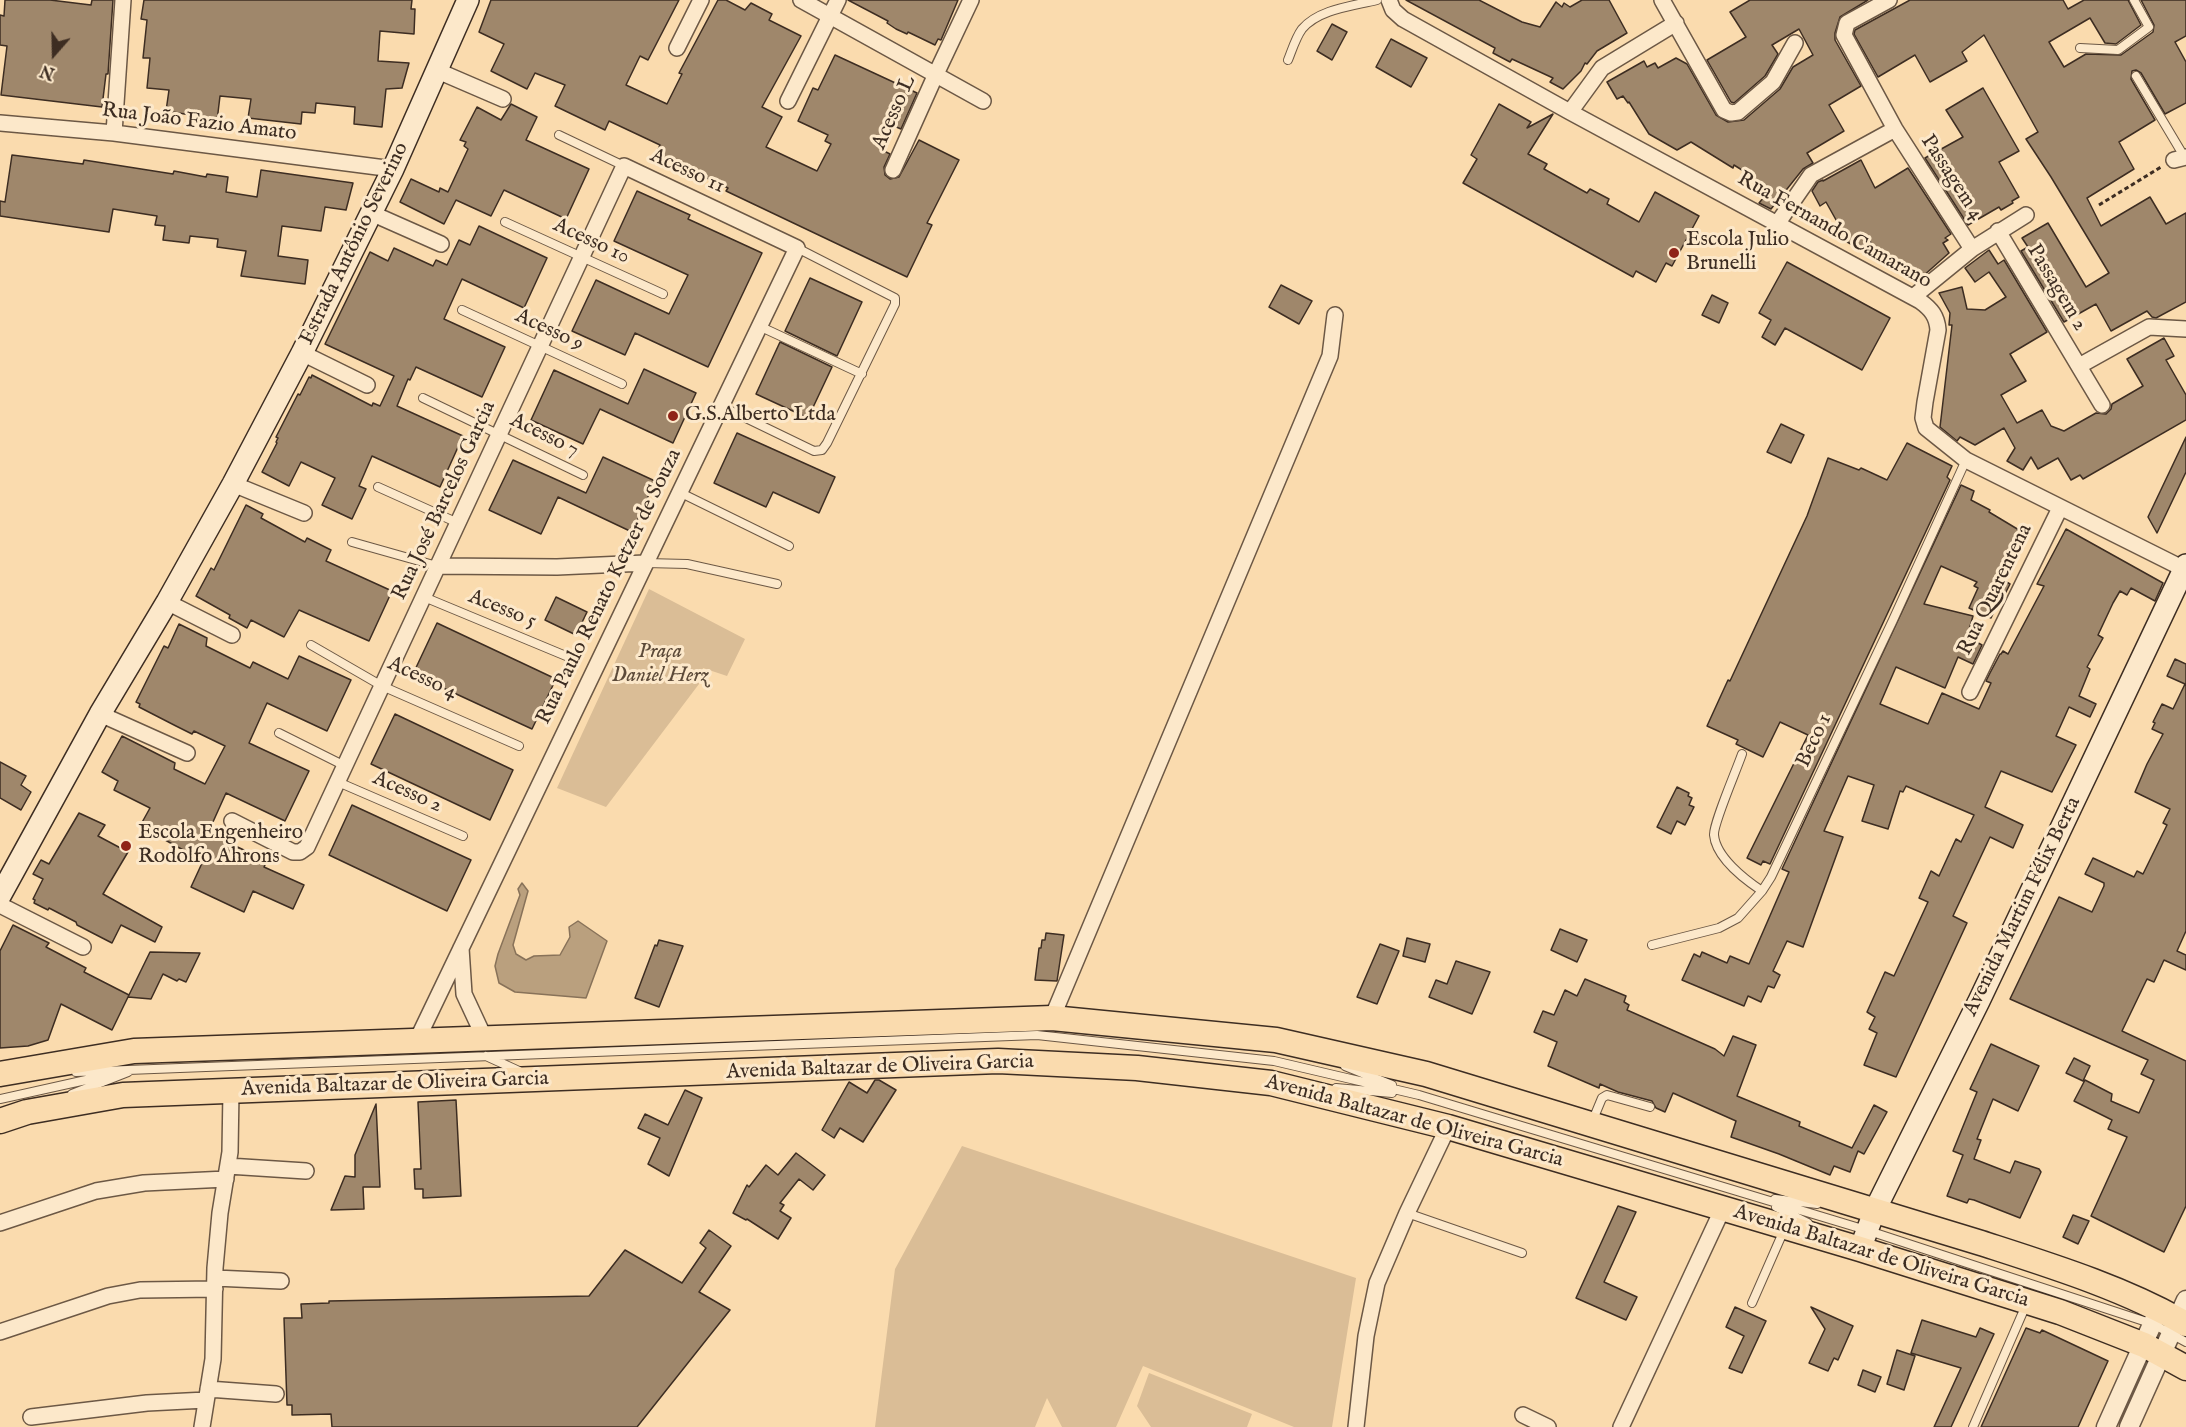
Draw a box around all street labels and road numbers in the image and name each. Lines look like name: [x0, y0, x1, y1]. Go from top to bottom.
street label: Acesso L: [868, 72, 922, 154]
street label: Rua João Fazio Amato: [100, 99, 298, 147]
street label: Passagem 4: [1914, 130, 1988, 226]
street label: Estrada Antônio Severino: [295, 139, 415, 349]
street label: Acesso 11: [646, 144, 728, 200]
street label: Rua Fernando Camarano: [1732, 167, 1936, 295]
street label: Acesso 10: [549, 213, 633, 271]
street label: Passagem 2: [2020, 240, 2092, 336]
street label: Acesso 9: [511, 304, 587, 358]
street label: Rua José Barcelos Garcia: [388, 397, 502, 605]
street label: Acesso 7: [506, 409, 582, 463]
street label: Rua Paulo Renato Ketzer de Souza: [532, 445, 688, 729]
street label: Rua Quarentena: [1953, 520, 2039, 660]
street label: Acesso 5: [464, 585, 540, 635]
street label: Acesso 4: [383, 652, 461, 706]
street label: Beco 1: [1792, 710, 1838, 772]
street label: Acesso 2: [368, 767, 446, 819]
street label: Avenida Martim Félix Berta: [1959, 793, 2087, 1021]
street label: Avenida Baltazar de Oliveira Garcia: [726, 1050, 1034, 1086]
street label: Avenida Baltazar de Oliveira Garcia: [241, 1067, 549, 1103]
street label: Avenida Baltazar de Oliveira Garcia: [1262, 1070, 1566, 1174]
street label: Avenida Baltazar de Oliveira Garcia: [1730, 1200, 2032, 1314]

